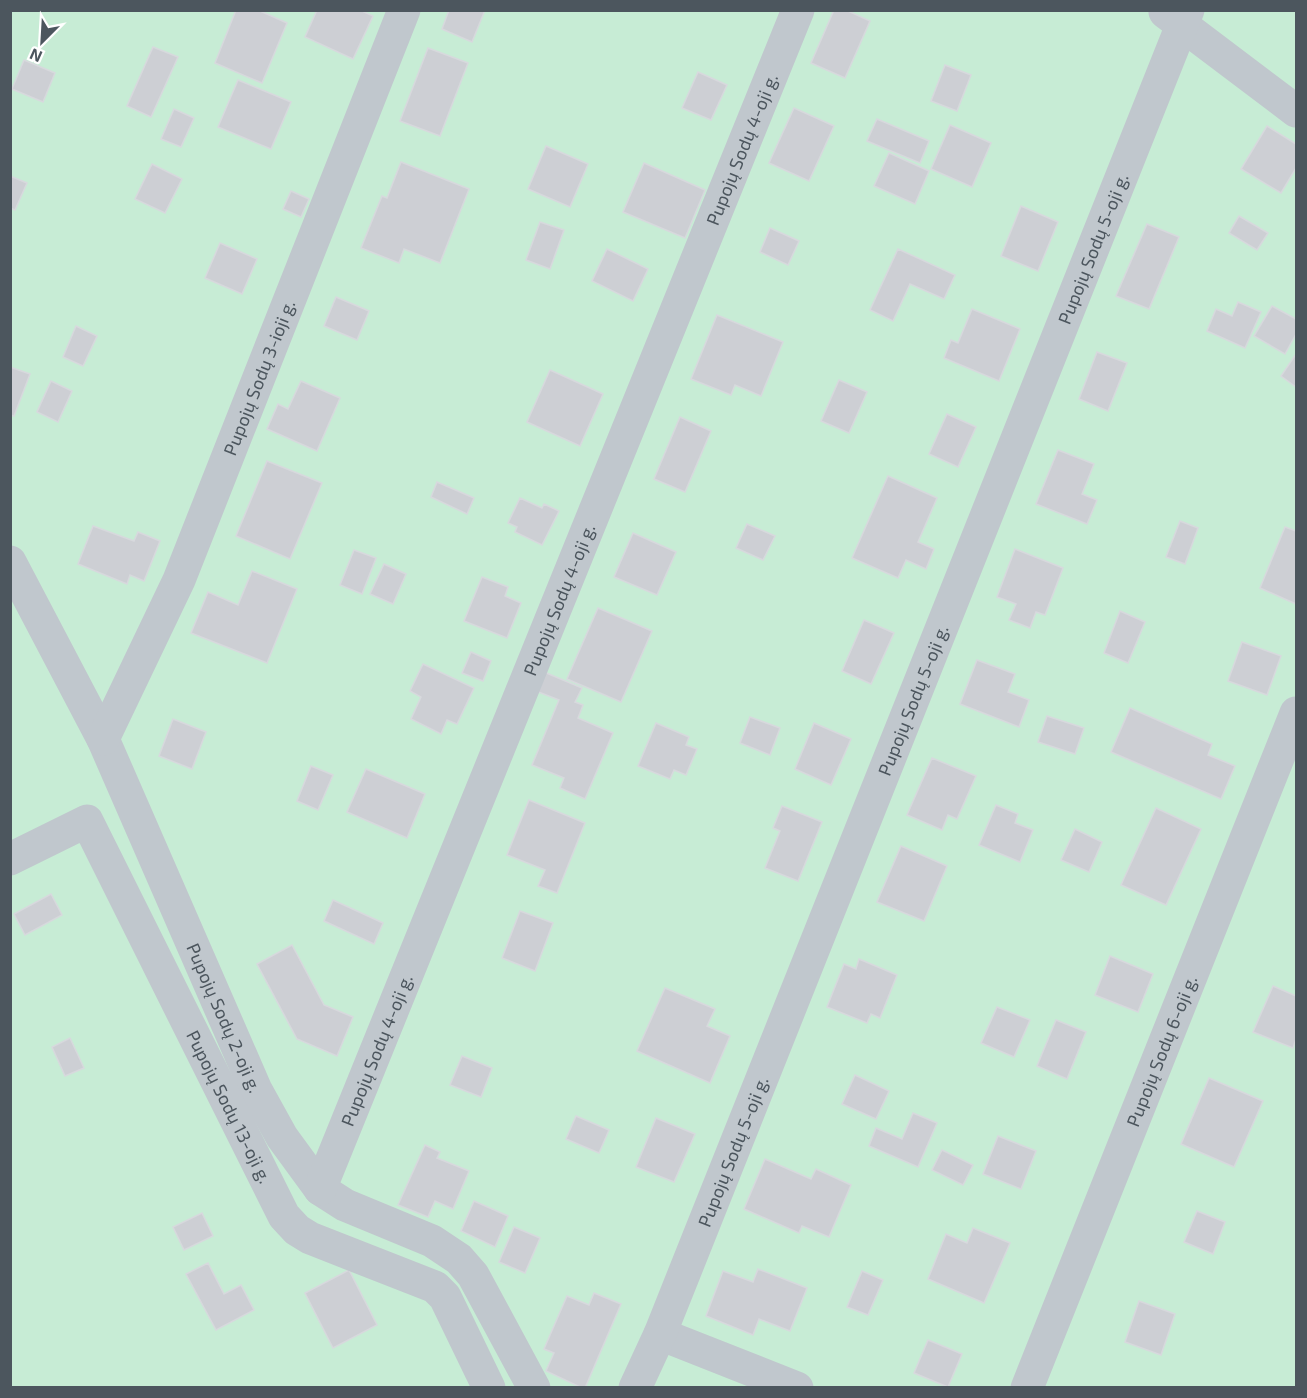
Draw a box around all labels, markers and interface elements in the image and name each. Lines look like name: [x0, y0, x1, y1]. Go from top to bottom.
north arrow: [12, 12, 72, 72]
text: N: [27, 45, 45, 67]
street label: Pupojų Sodų 4-oji g.: [701, 70, 782, 228]
street label: Pupojų Sodų 5-oji g.: [1053, 170, 1133, 327]
street label: Pupojų Sodų 3-ioji g.: [218, 297, 300, 458]
street label: Pupojų Sodų 4-oji g.: [518, 520, 600, 679]
street label: Pupojų Sodų 5-oji g.: [873, 621, 953, 779]
street label: Pupojų Sodų 2-oji g.: [182, 940, 267, 1096]
street label: Pupojų Sodų 4-oji g.: [336, 971, 417, 1129]
street label: Pupojų Sodų 6-oji g.: [1121, 972, 1201, 1130]
street label: Pupojų Sodų 13-oji g.: [182, 1027, 277, 1187]
street label: Pupojų Sodų 5-oji g.: [693, 1073, 773, 1230]

